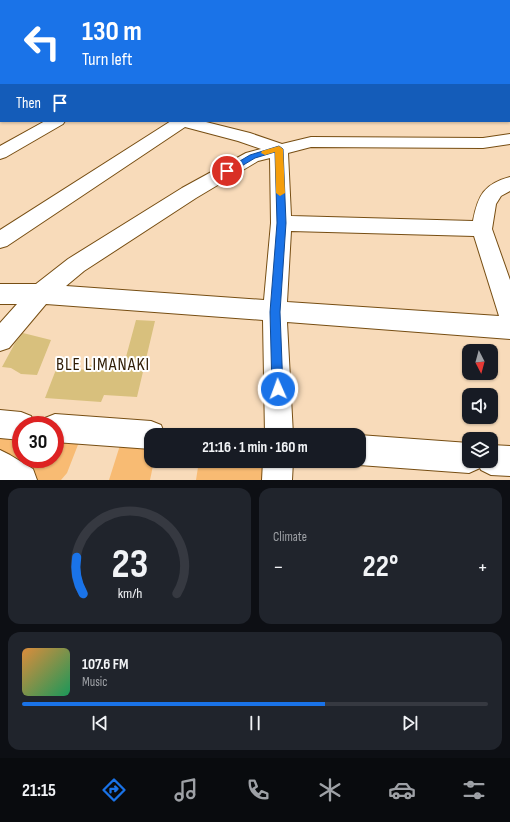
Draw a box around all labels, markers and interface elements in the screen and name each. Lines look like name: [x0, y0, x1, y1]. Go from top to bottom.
text: 130 m: [82, 15, 142, 48]
icon: left: [16, 16, 68, 68]
text: Turn left: [82, 49, 133, 70]
icon: arrive: [49, 92, 71, 114]
text: Then: [16, 94, 41, 113]
pin: [210, 154, 244, 188]
icon: arrive: [216, 160, 238, 182]
north arrow: [462, 344, 498, 380]
map controls: [462, 344, 498, 468]
district label: BLE LIMANAKI: [56, 354, 150, 375]
position arrow: [257, 368, 299, 410]
button: sound: [462, 388, 498, 424]
speed limit sign: 30: [12, 416, 64, 468]
button: layers: [462, 432, 498, 468]
text: 21:16 · 1 min · 160 m: [202, 438, 308, 457]
text: Climate: [273, 529, 307, 545]
text: 23: [111, 540, 148, 589]
text: 22°: [363, 549, 398, 585]
text: −: [273, 554, 284, 581]
text: +: [477, 554, 488, 581]
text: km/h: [117, 585, 142, 602]
text: 107.6 FM: [82, 655, 128, 674]
text: Music: [82, 674, 107, 690]
icon: previous: [89, 712, 111, 734]
icon: pause: [244, 712, 266, 734]
icon: next: [399, 712, 421, 734]
icon: directions: [100, 776, 128, 804]
icon: music: [172, 776, 200, 804]
icon: phone: [244, 776, 272, 804]
icon: climate: [316, 776, 344, 804]
icon: car: [388, 776, 416, 804]
icon: filters: [460, 776, 488, 804]
text: 21:15: [22, 780, 56, 801]

